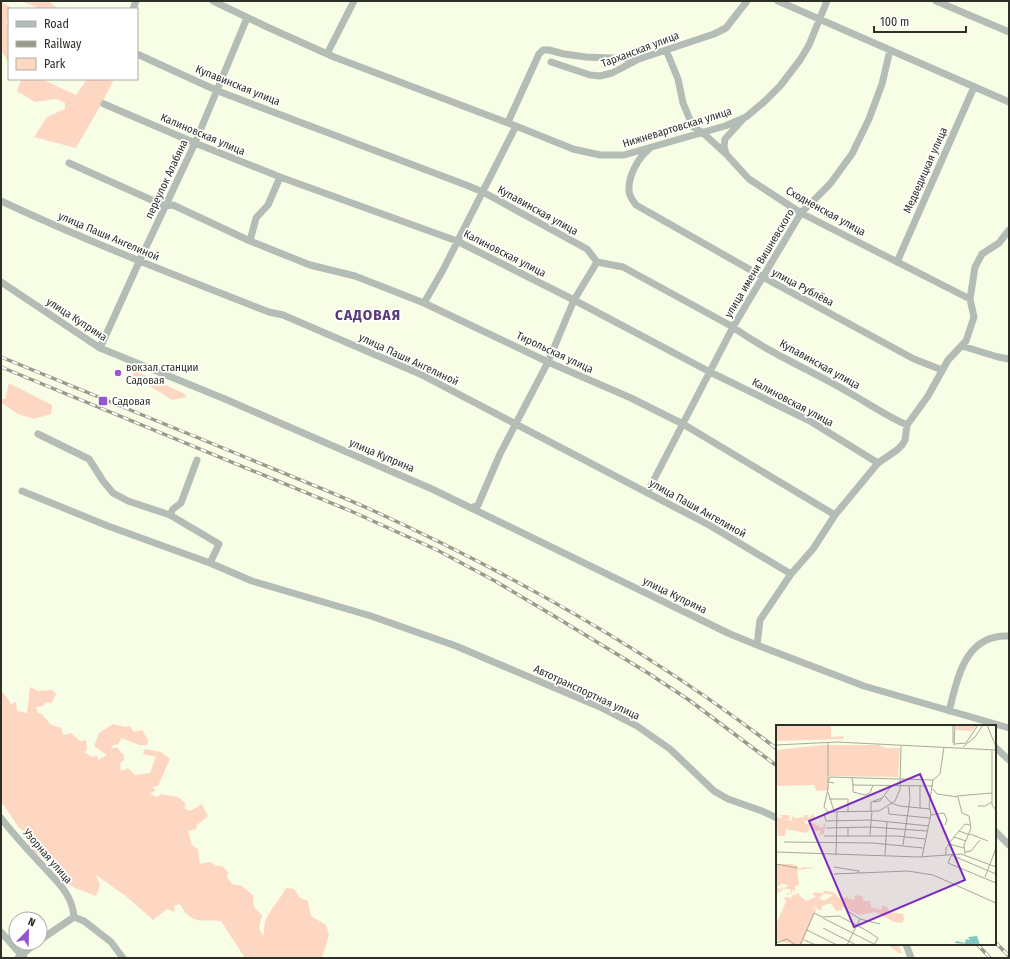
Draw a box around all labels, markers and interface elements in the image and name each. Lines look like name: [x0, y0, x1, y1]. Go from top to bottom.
legend: [8, 8, 138, 80]
scale bar: [874, 8, 966, 34]
text: 100 m: [880, 15, 909, 29]
text: Road: [44, 17, 69, 31]
street label: Тарханская улица: [599, 29, 681, 70]
text: Railway: [44, 37, 82, 51]
text: Park: [44, 57, 66, 71]
street label: Купавинская улица: [194, 63, 282, 108]
street label: Нижневартовская улица: [621, 105, 733, 150]
street label: Калиновская улица: [159, 111, 247, 158]
street label: Медведицкая улица: [901, 125, 950, 215]
street label: переулок Алабяна: [142, 138, 190, 221]
street label: Купавинская улица: [495, 183, 580, 238]
street label: Сходненская улица: [784, 184, 868, 239]
street label: улица имени Вишневского: [722, 206, 797, 320]
street label: улица Паши Ангелиной: [56, 209, 161, 264]
street label: Калиновская улица: [461, 227, 548, 280]
street label: улица Рублёва: [770, 266, 836, 309]
street label: улица Куприна: [44, 295, 109, 344]
district label: САДОВАЯ: [335, 306, 401, 324]
street label: Тирольская улица: [514, 329, 595, 376]
street label: улица Паши Ангелиной: [357, 331, 461, 388]
street label: Купавинская улица: [777, 337, 862, 392]
place label: вокзал станции Садовая: [126, 361, 199, 387]
marker: вокзал станции Садовая: [113, 368, 123, 378]
street label: Калиновская улица: [750, 375, 836, 429]
marker: Садовая: [97, 395, 109, 407]
place label: Садовая: [112, 395, 150, 408]
street label: улица Куприна: [347, 436, 416, 475]
street label: улица Паши Ангелиной: [647, 476, 748, 540]
street label: улица Куприна: [641, 574, 709, 617]
street label: Автотранспортная улица: [532, 662, 642, 723]
inset map: [776, 725, 996, 945]
street label: Узорная улица: [20, 826, 75, 886]
north arrow: [8, 911, 48, 951]
text: N: [26, 915, 37, 930]

